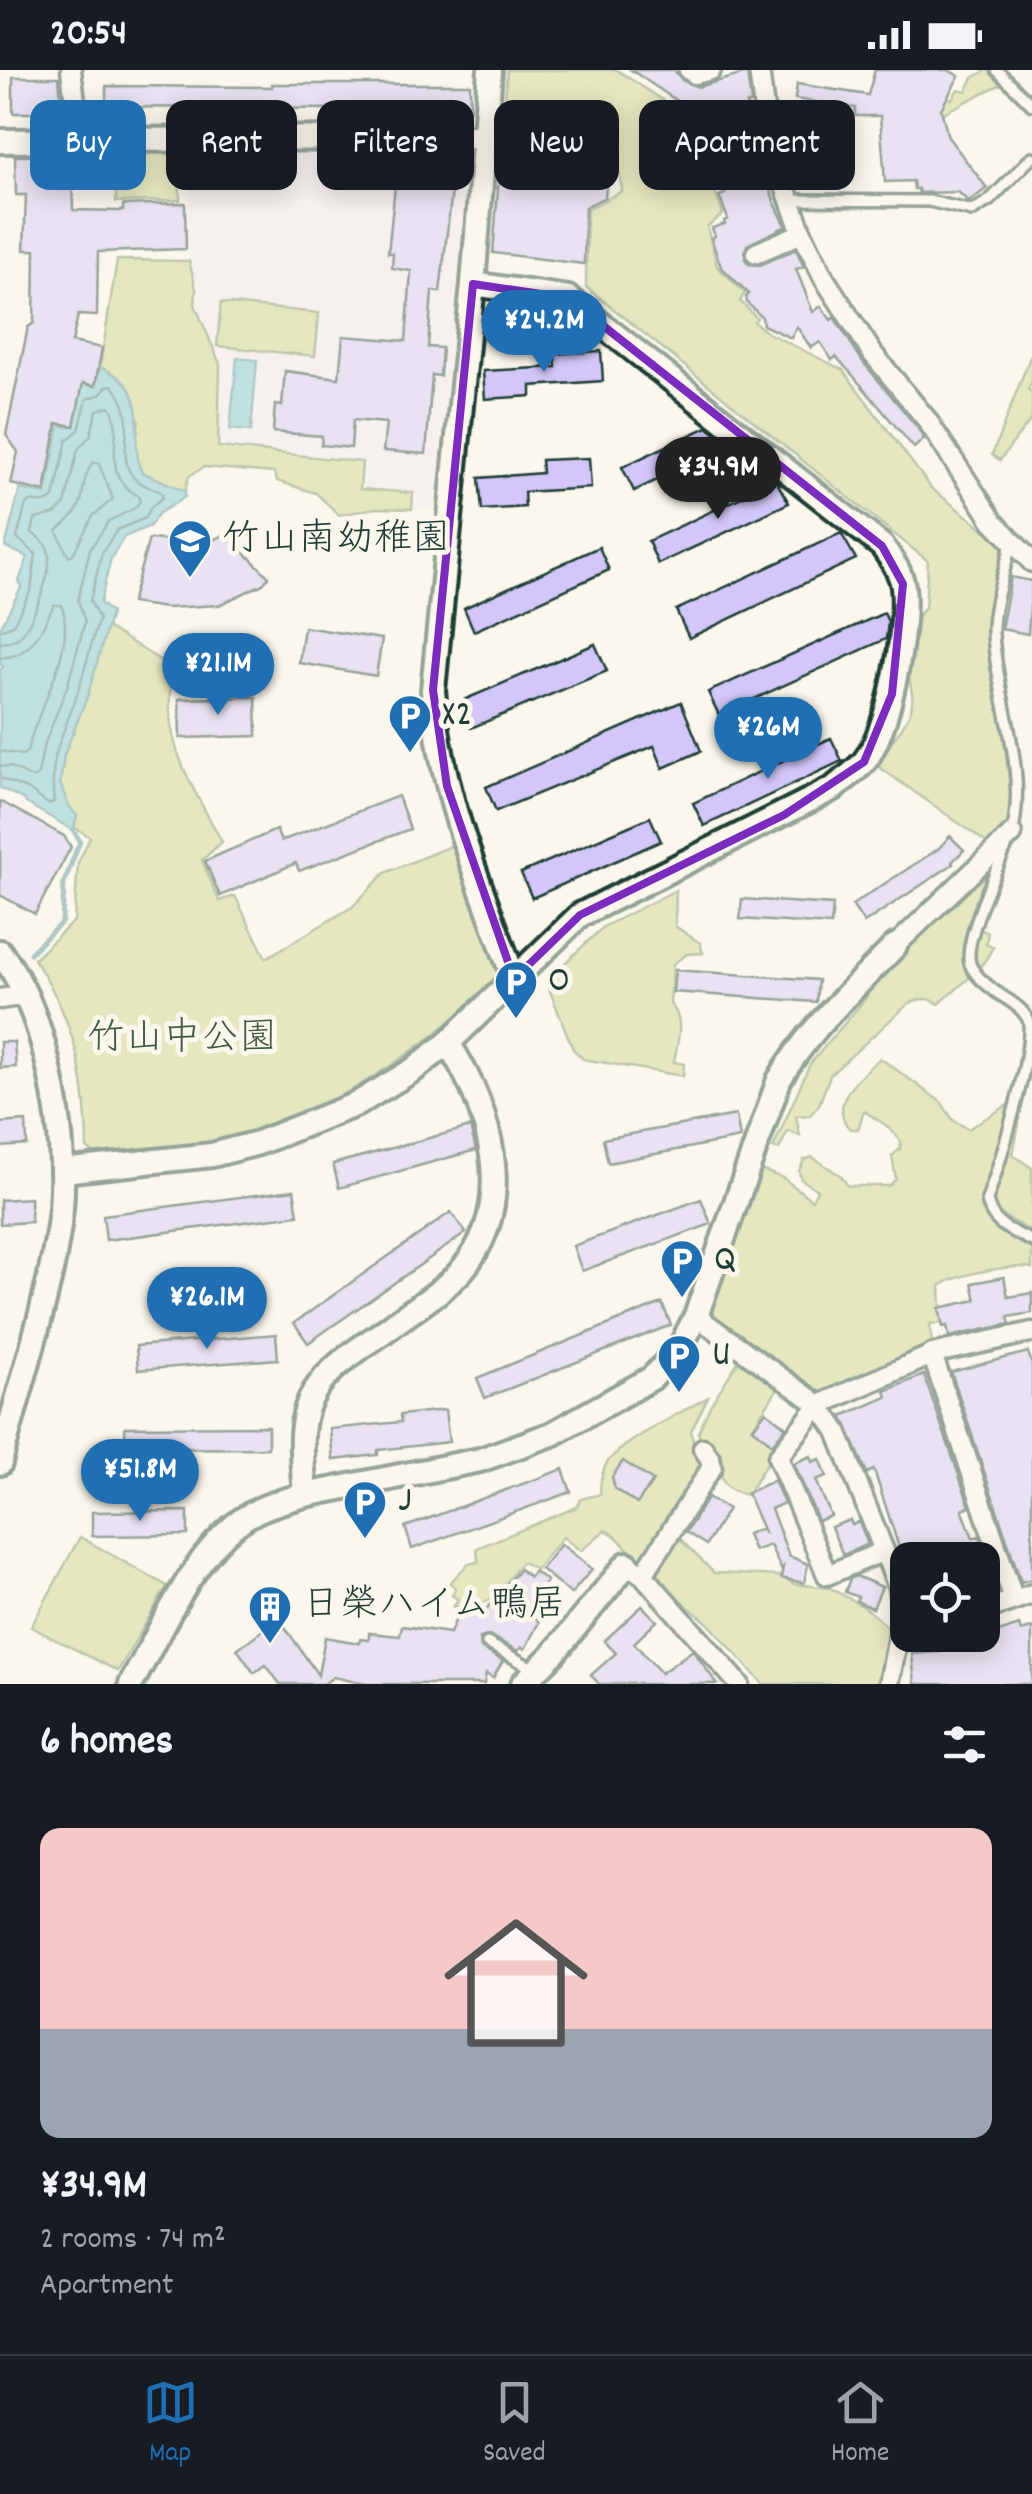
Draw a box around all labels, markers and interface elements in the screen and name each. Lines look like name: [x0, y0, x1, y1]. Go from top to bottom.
text: 20:54: [50, 8, 127, 63]
chip: Buy: [30, 100, 146, 190]
chip: Rent: [166, 100, 297, 190]
chip: Filters: [317, 100, 474, 190]
chip: New: [494, 100, 619, 190]
chip: Apartment: [639, 100, 855, 190]
pin: ¥24.2M: [463, 290, 625, 375]
text: ¥24.2M: [504, 299, 584, 345]
pin: ¥34.9M: [637, 437, 799, 522]
text: ¥34.9M: [677, 446, 759, 492]
place label: 竹山南幼稚園: [222, 514, 450, 569]
school or university icon: 竹山南幼稚園: [167, 518, 213, 579]
pin: ¥21.1M: [137, 633, 299, 718]
text: ¥21.1M: [184, 642, 252, 688]
place label: X2: [442, 689, 472, 744]
parking icon: X2: [387, 693, 433, 754]
pin: ¥26M: [709, 697, 827, 782]
text: ¥26M: [736, 706, 800, 752]
place label: O: [548, 955, 570, 1010]
parking icon: O: [493, 959, 539, 1020]
park label: 竹山中公園: [87, 1013, 277, 1068]
place label: Q: [714, 1234, 736, 1289]
parking icon: Q: [659, 1238, 705, 1299]
pin: ¥26.1M: [126, 1267, 288, 1352]
text: ¥26.1M: [169, 1276, 245, 1322]
place label: U: [712, 1329, 730, 1384]
parking icon: U: [656, 1333, 702, 1394]
pin: ¥51.8M: [59, 1439, 221, 1524]
text: ¥51.8M: [103, 1448, 177, 1494]
place label: J: [398, 1475, 412, 1530]
parking icon: J: [342, 1479, 388, 1540]
map controls: [890, 1542, 1000, 1652]
button: locate: [890, 1542, 1000, 1652]
place label: 日榮ハイム鴨居: [302, 1580, 566, 1635]
building icon: 日榮ハイム鴨居: [247, 1584, 293, 1645]
text: 6 homes: [40, 1714, 173, 1774]
icon: filters: [937, 1717, 992, 1772]
icon: home: [426, 1893, 606, 2073]
text: ¥34.9M: [40, 2158, 147, 2218]
text: 2 rooms · 74 m²: [40, 2218, 226, 2264]
text: Apartment: [40, 2264, 174, 2310]
tab: Map: [143, 2375, 198, 2475]
tab: Saved: [483, 2375, 546, 2475]
tab: Home: [831, 2375, 889, 2475]

